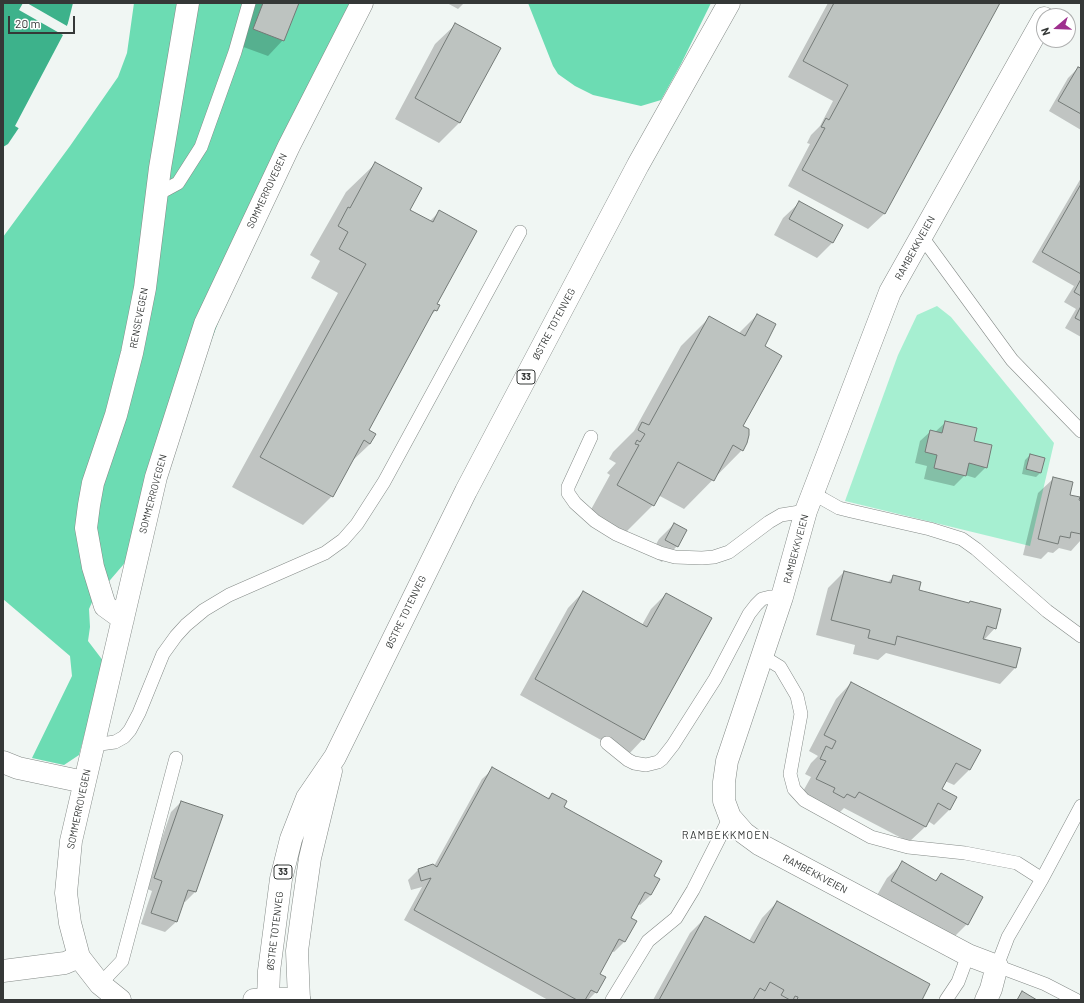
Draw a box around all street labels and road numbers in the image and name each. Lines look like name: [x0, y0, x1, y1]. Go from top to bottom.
street label: SOMMERROVEGEN: [244, 152, 290, 230]
street label: RAMBEKKVEIEN: [892, 214, 938, 282]
street label: ØSTRE TOTENVEG: [530, 286, 578, 362]
street label: RENSEVEGEN: [127, 287, 151, 349]
road number: 33: [517, 370, 535, 384]
street label: SOMMERROVEGEN: [137, 453, 169, 535]
street label: RAMBEKKVEIEN: [781, 513, 811, 585]
street label: ØSTRE TOTENVEG: [383, 574, 429, 650]
street label: SOMMERROVEGEN: [65, 768, 93, 850]
street label: RAMBEKKVEIEN: [781, 852, 849, 896]
road number: 33: [274, 865, 292, 879]
street label: ØSTRE TOTENVEG: [264, 891, 286, 971]

